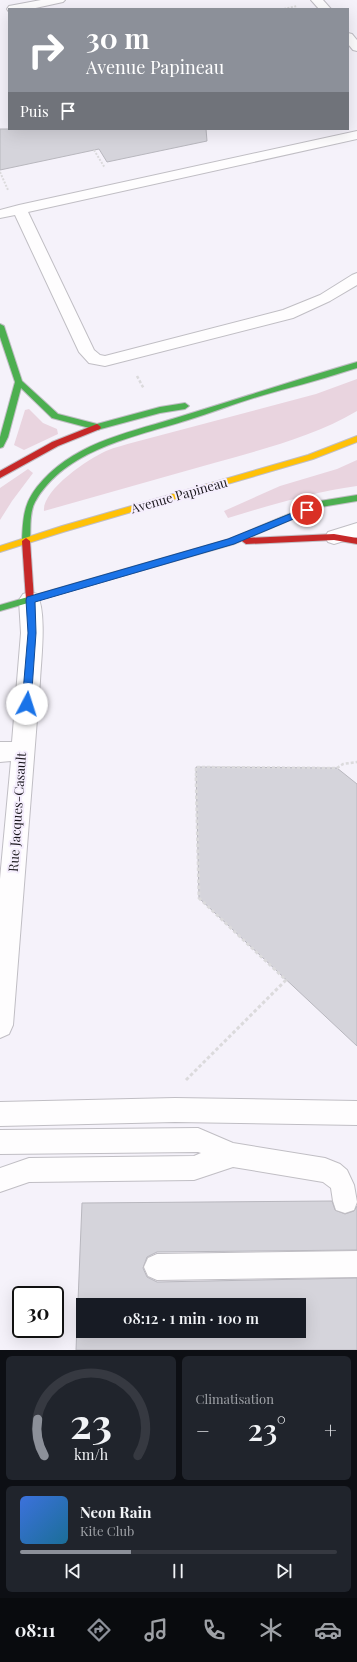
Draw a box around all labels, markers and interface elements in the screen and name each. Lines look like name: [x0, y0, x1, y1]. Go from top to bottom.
text: 30 m: [86, 19, 150, 56]
icon: right: [20, 24, 72, 76]
text: Avenue Papineau: [86, 55, 224, 79]
icon: arrive: [57, 100, 79, 122]
text: Puis: [20, 101, 49, 121]
street label: Avenue Papineau: [128, 472, 230, 517]
pin: [290, 493, 324, 527]
icon: arrive: [296, 499, 318, 521]
position arrow: [6, 683, 48, 725]
street label: Rue Jacques-Casault: [4, 751, 29, 872]
speed limit sign: 30: [12, 1286, 64, 1338]
text: 08:12 · 1 min · 100 m: [123, 1308, 259, 1328]
text: Climatisation: [196, 1390, 274, 1407]
text: 23: [70, 1394, 112, 1449]
text: 23°: [248, 1409, 286, 1449]
text: −: [196, 1415, 210, 1445]
text: +: [324, 1415, 337, 1445]
text: km/h: [74, 1445, 108, 1464]
text: Neon Rain: [80, 1502, 151, 1522]
text: Kite Club: [80, 1522, 134, 1539]
icon: previous: [62, 1560, 84, 1582]
icon: pause: [167, 1560, 189, 1582]
icon: next: [273, 1560, 295, 1582]
icon: directions: [85, 1616, 113, 1644]
icon: music: [142, 1616, 170, 1644]
icon: phone: [200, 1616, 228, 1644]
icon: climate: [257, 1616, 285, 1644]
icon: car: [314, 1616, 342, 1644]
text: 08:11: [15, 1618, 55, 1642]

